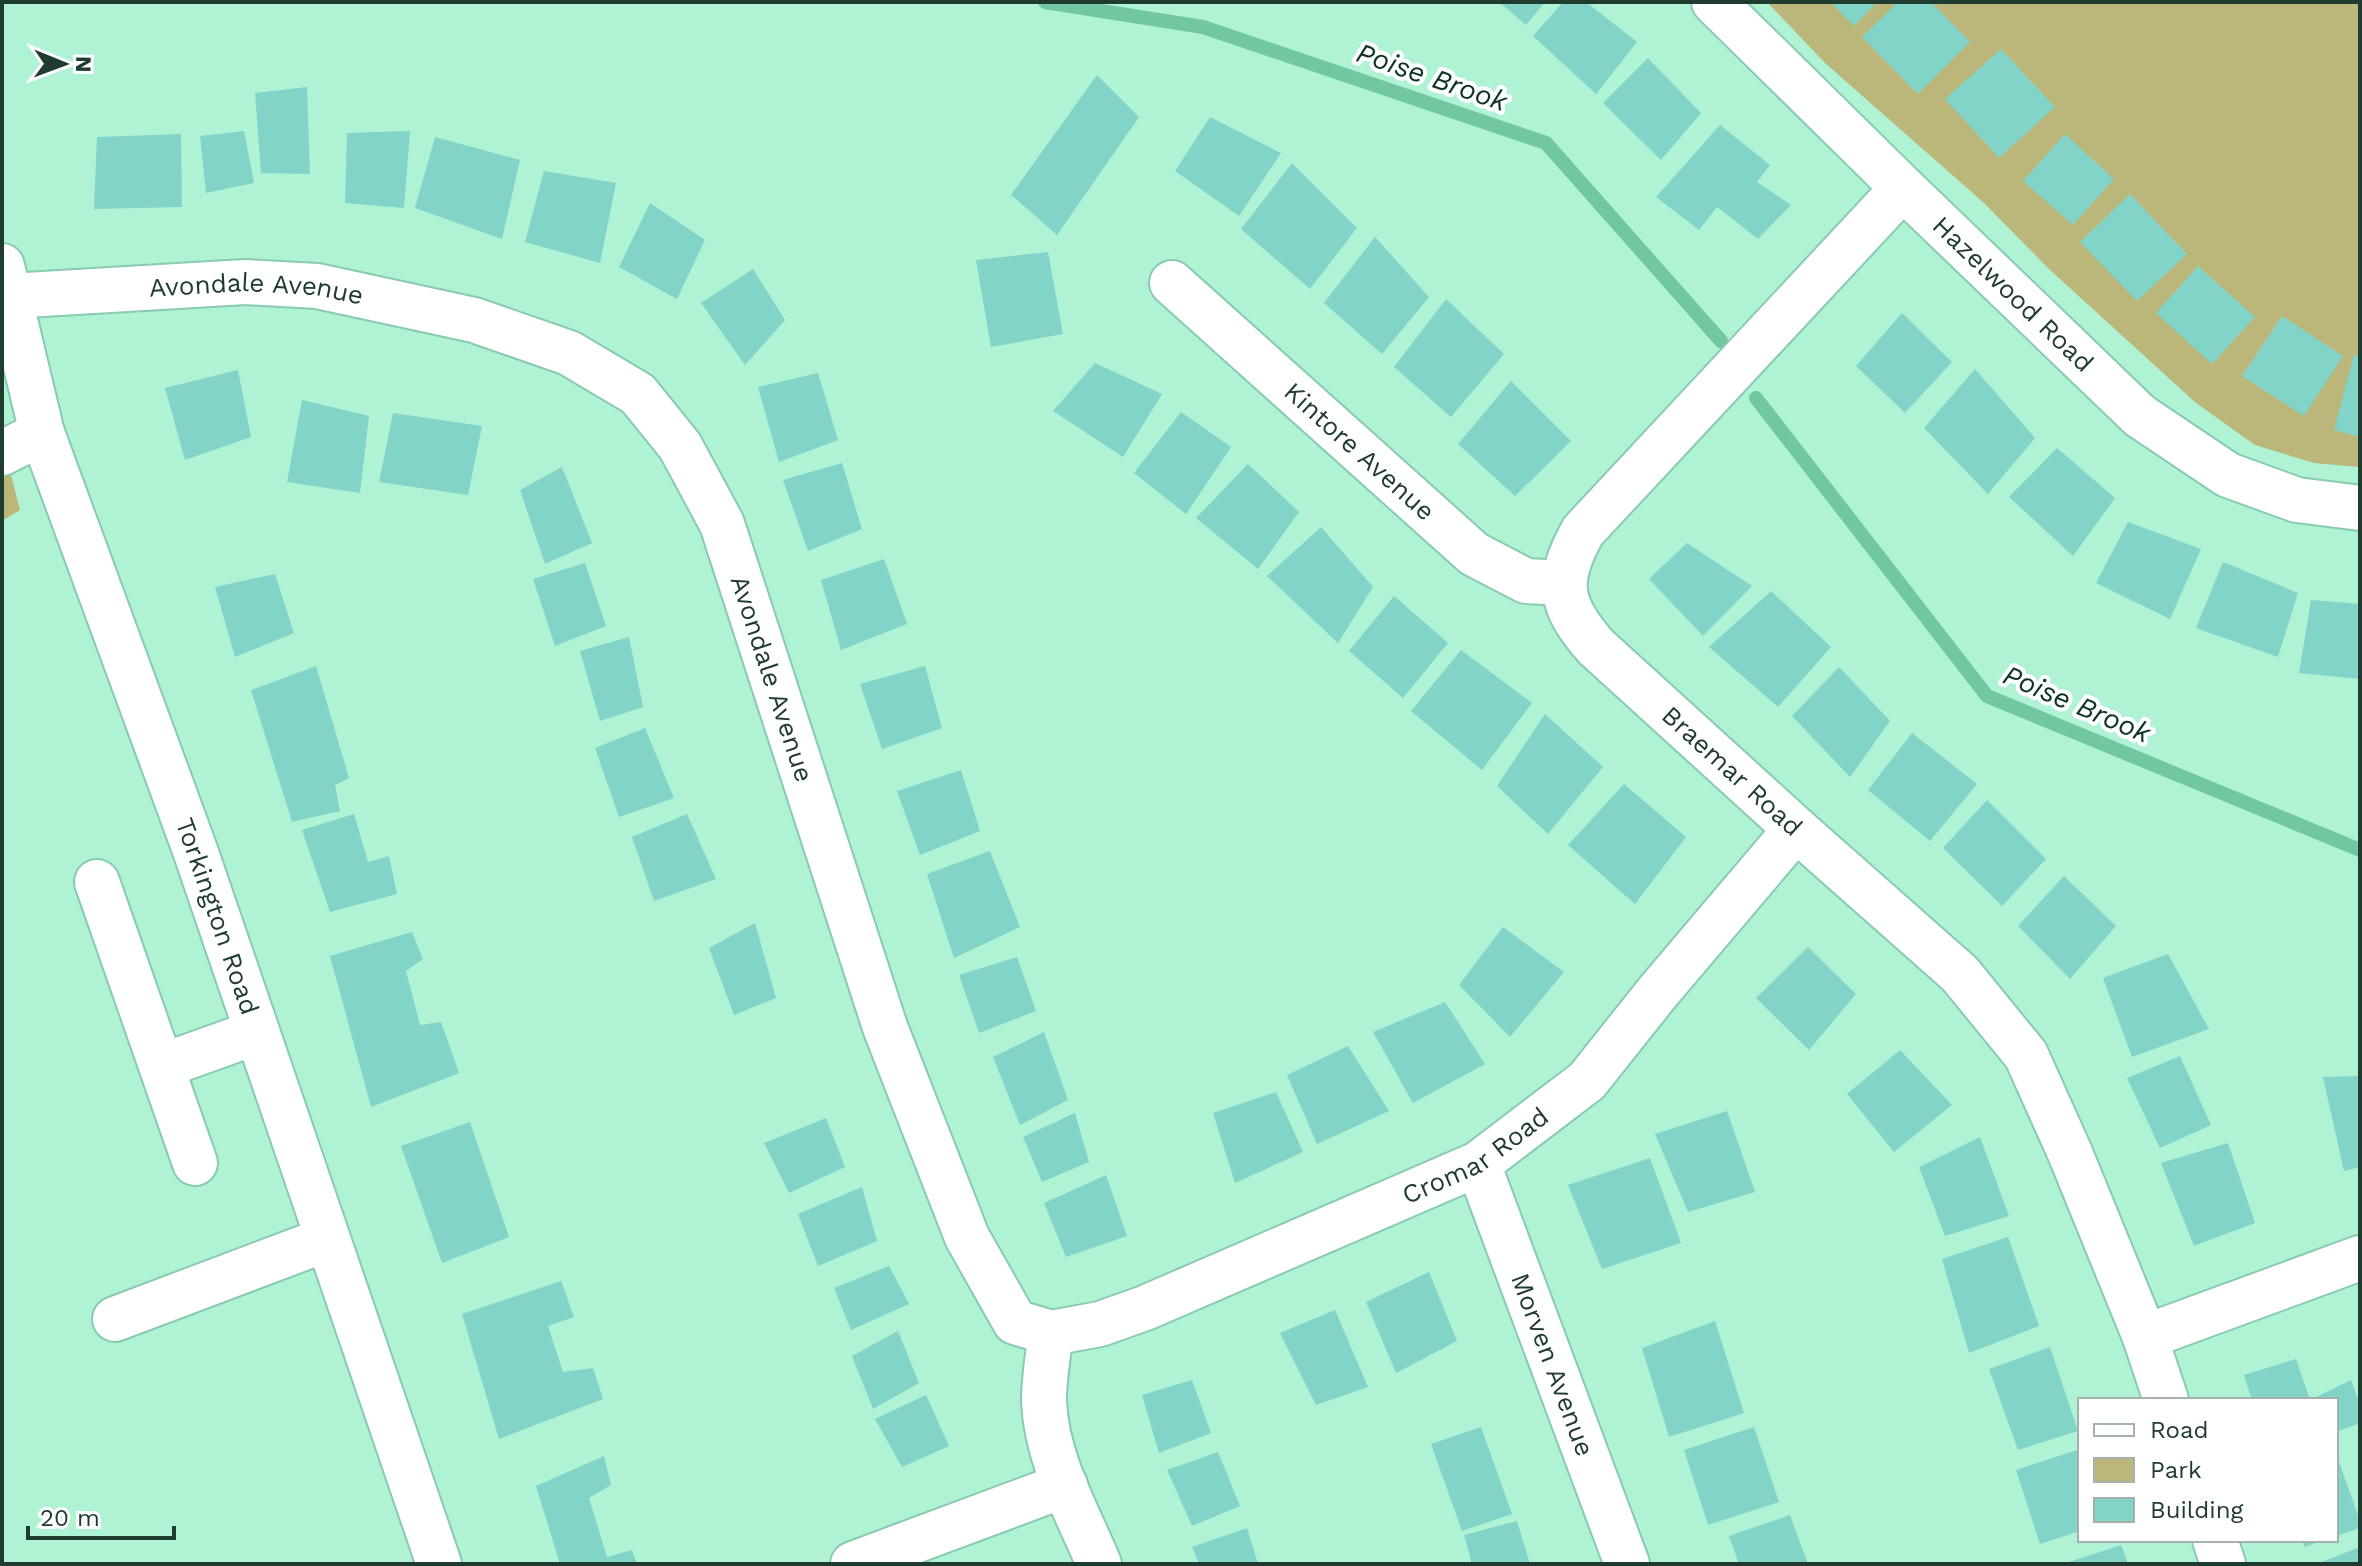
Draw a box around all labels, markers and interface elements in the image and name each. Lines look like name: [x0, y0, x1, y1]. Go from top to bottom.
north arrow: [24, 24, 104, 104]
water label: Poise Brook: [1352, 36, 1512, 118]
text: N: [71, 56, 96, 73]
street label: Hazelwood Road: [1927, 210, 2100, 378]
street label: Avondale Avenue: [148, 267, 366, 311]
street label: Kintore Avenue: [1278, 376, 1441, 526]
street label: Avondale Avenue: [725, 572, 820, 786]
water label: Poise Brook: [1998, 658, 2157, 750]
street label: Braemar Road: [1656, 700, 1809, 842]
street label: Torkington Road: [170, 814, 265, 1019]
street label: Cromar Road: [1398, 1101, 1554, 1210]
street label: Morven Avenue: [1505, 1269, 1600, 1460]
legend: [2078, 1398, 2338, 1542]
text: Road: [2150, 1416, 2209, 1444]
text: Park: [2150, 1456, 2202, 1484]
scale bar: [28, 1490, 174, 1540]
text: Building: [2150, 1496, 2243, 1524]
text: 20 m: [40, 1504, 100, 1532]

